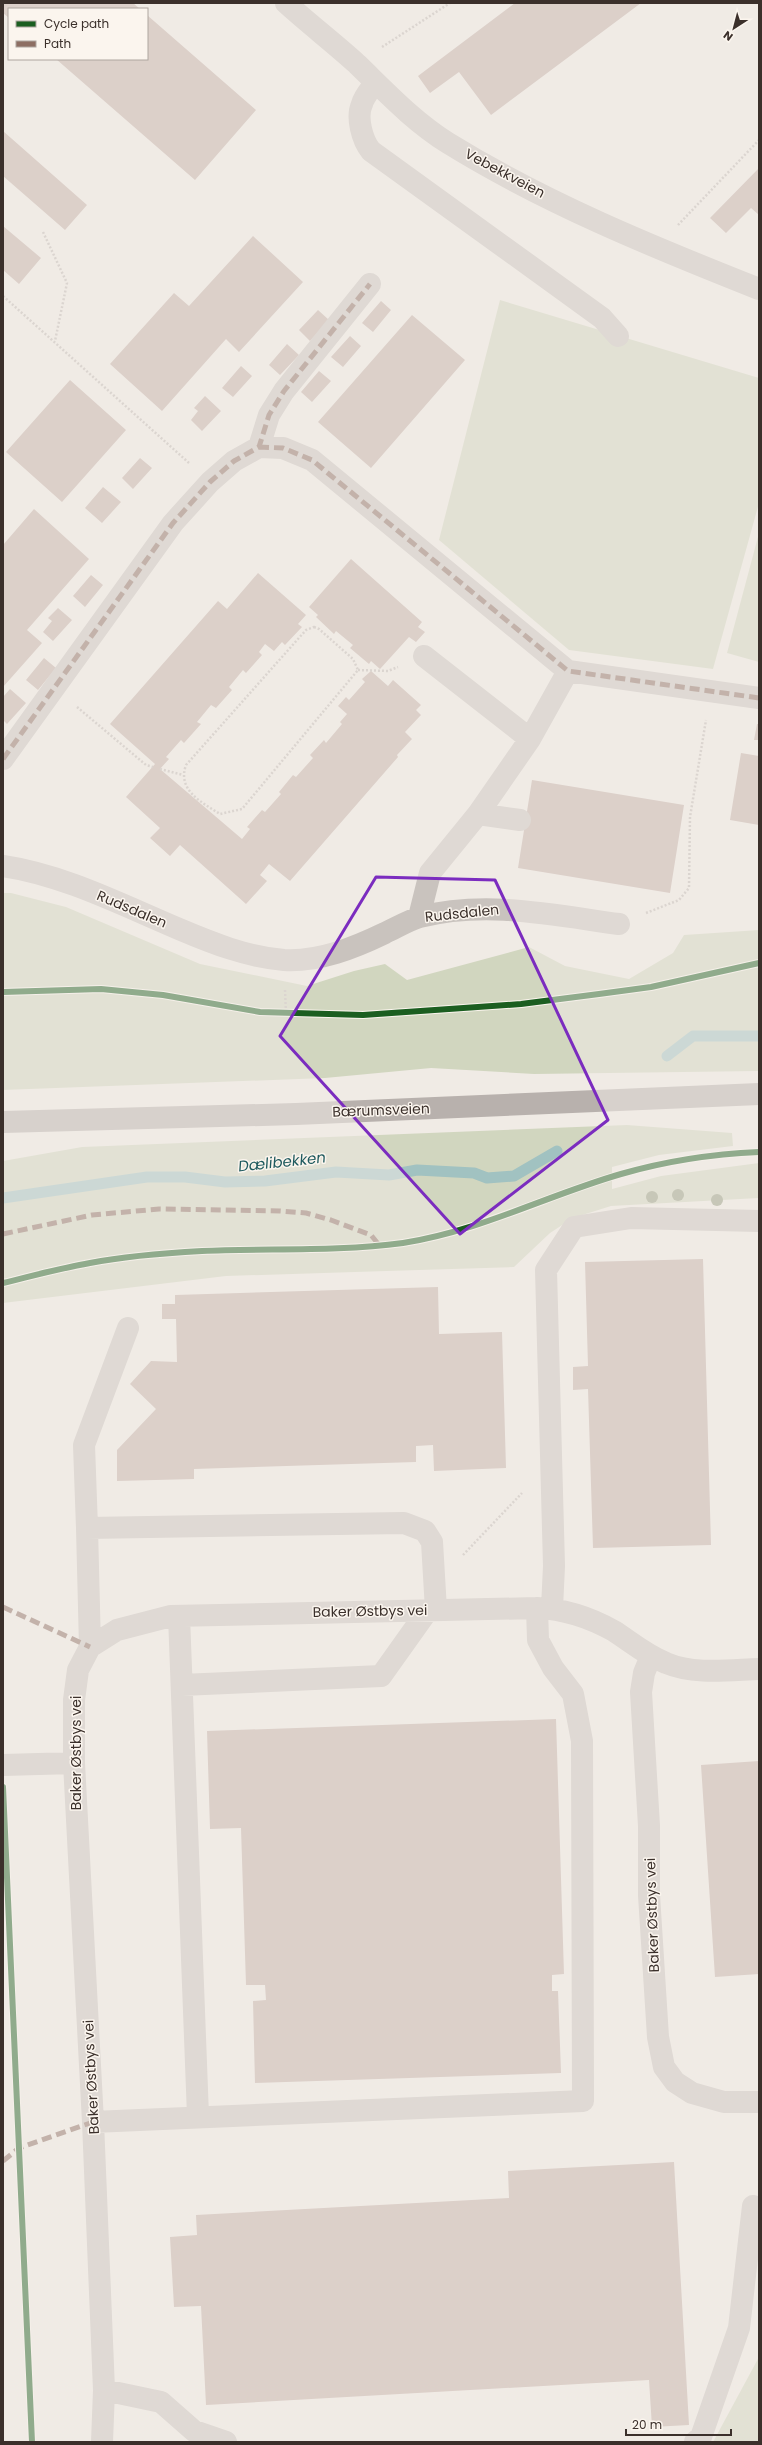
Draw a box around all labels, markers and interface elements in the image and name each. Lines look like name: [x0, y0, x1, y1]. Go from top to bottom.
legend: [8, 8, 148, 60]
north arrow: [714, 8, 754, 48]
text: Cycle path: [44, 15, 109, 32]
text: N: [720, 27, 736, 45]
text: Path: [44, 35, 71, 52]
street label: Vebekkveien: [461, 143, 549, 203]
street label: Rudsdalen: [94, 885, 170, 933]
street label: Rudsdalen: [424, 899, 500, 927]
street label: Bærumsveien: [332, 1098, 430, 1122]
water label: Dælibekken: [237, 1146, 327, 1177]
street label: Baker Østbys vei: [312, 1600, 428, 1622]
street label: Baker Østbys vei: [66, 1696, 86, 1810]
street label: Baker Østbys vei: [640, 1857, 664, 1973]
street label: Baker Østbys vei: [78, 2019, 104, 2135]
scale bar: [626, 2411, 731, 2437]
text: 20 m: [632, 2416, 662, 2433]

